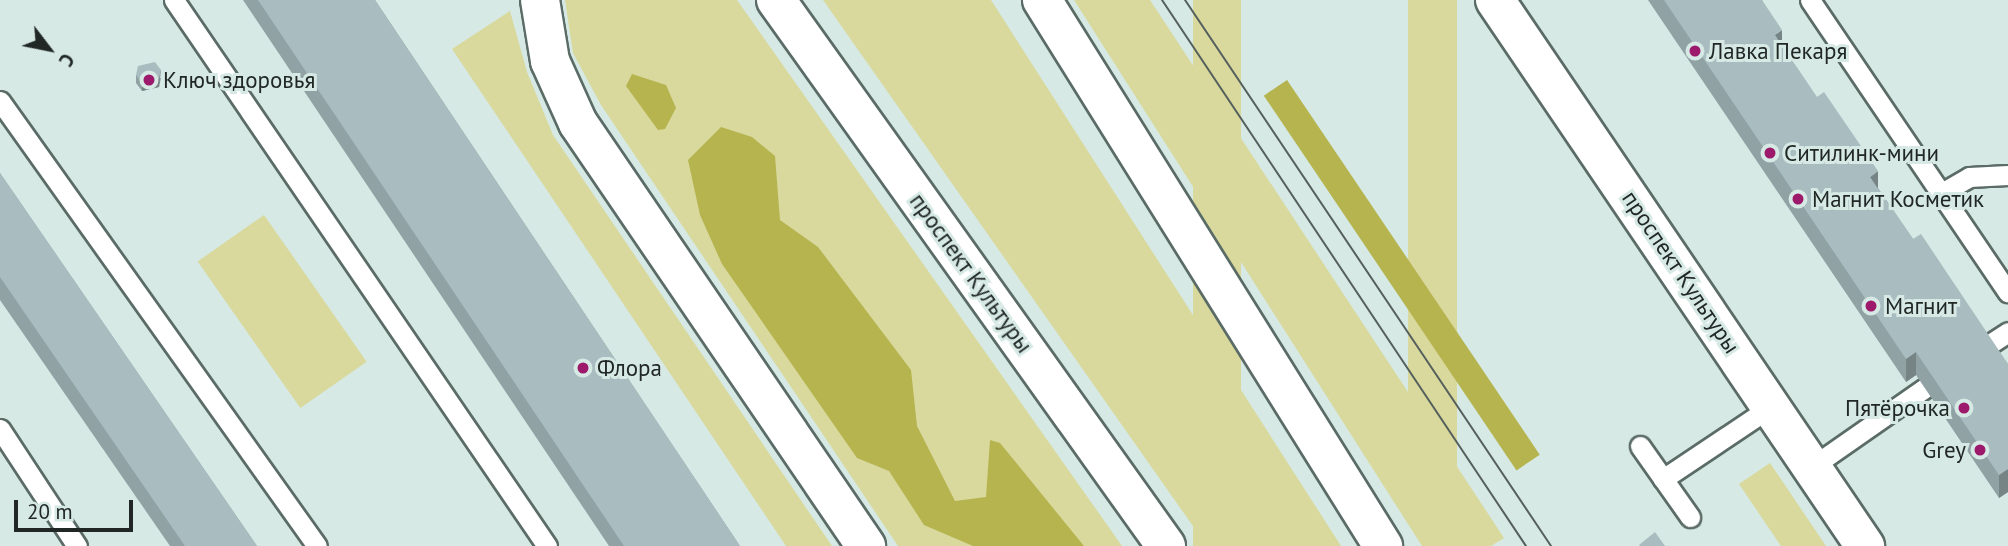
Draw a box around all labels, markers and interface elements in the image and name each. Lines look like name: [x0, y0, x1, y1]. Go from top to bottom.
north arrow: [14, 14, 84, 84]
place label: Лавка Пекаря: [1709, 37, 1847, 65]
marker: Лавка Пекаря: [1687, 43, 1703, 59]
text: С: [54, 49, 80, 71]
place label: Ключ здоровья: [163, 66, 315, 94]
marker: Ключ здоровья: [141, 72, 157, 88]
place label: Ситилинк-мини: [1784, 139, 1939, 167]
marker: Ситилинк-мини: [1762, 145, 1778, 161]
street label: проспект Культуры: [1616, 185, 1746, 359]
place label: Магнит Косметик: [1812, 185, 1985, 213]
street label: проспект Культуры: [904, 188, 1038, 358]
marker: Магнит Косметик: [1790, 191, 1806, 207]
place label: Магнит: [1885, 292, 1957, 320]
marker: Магнит: [1863, 298, 1879, 314]
place label: Флора: [597, 354, 662, 382]
marker: Флора: [575, 360, 591, 376]
place label: Пятёрочка: [1845, 394, 1950, 422]
marker: Пятёрочка: [1956, 400, 1972, 416]
place label: Grey: [1922, 436, 1966, 464]
marker: Grey: [1972, 442, 1988, 458]
scale bar: [18, 486, 136, 530]
text: 20 m: [27, 498, 73, 525]

